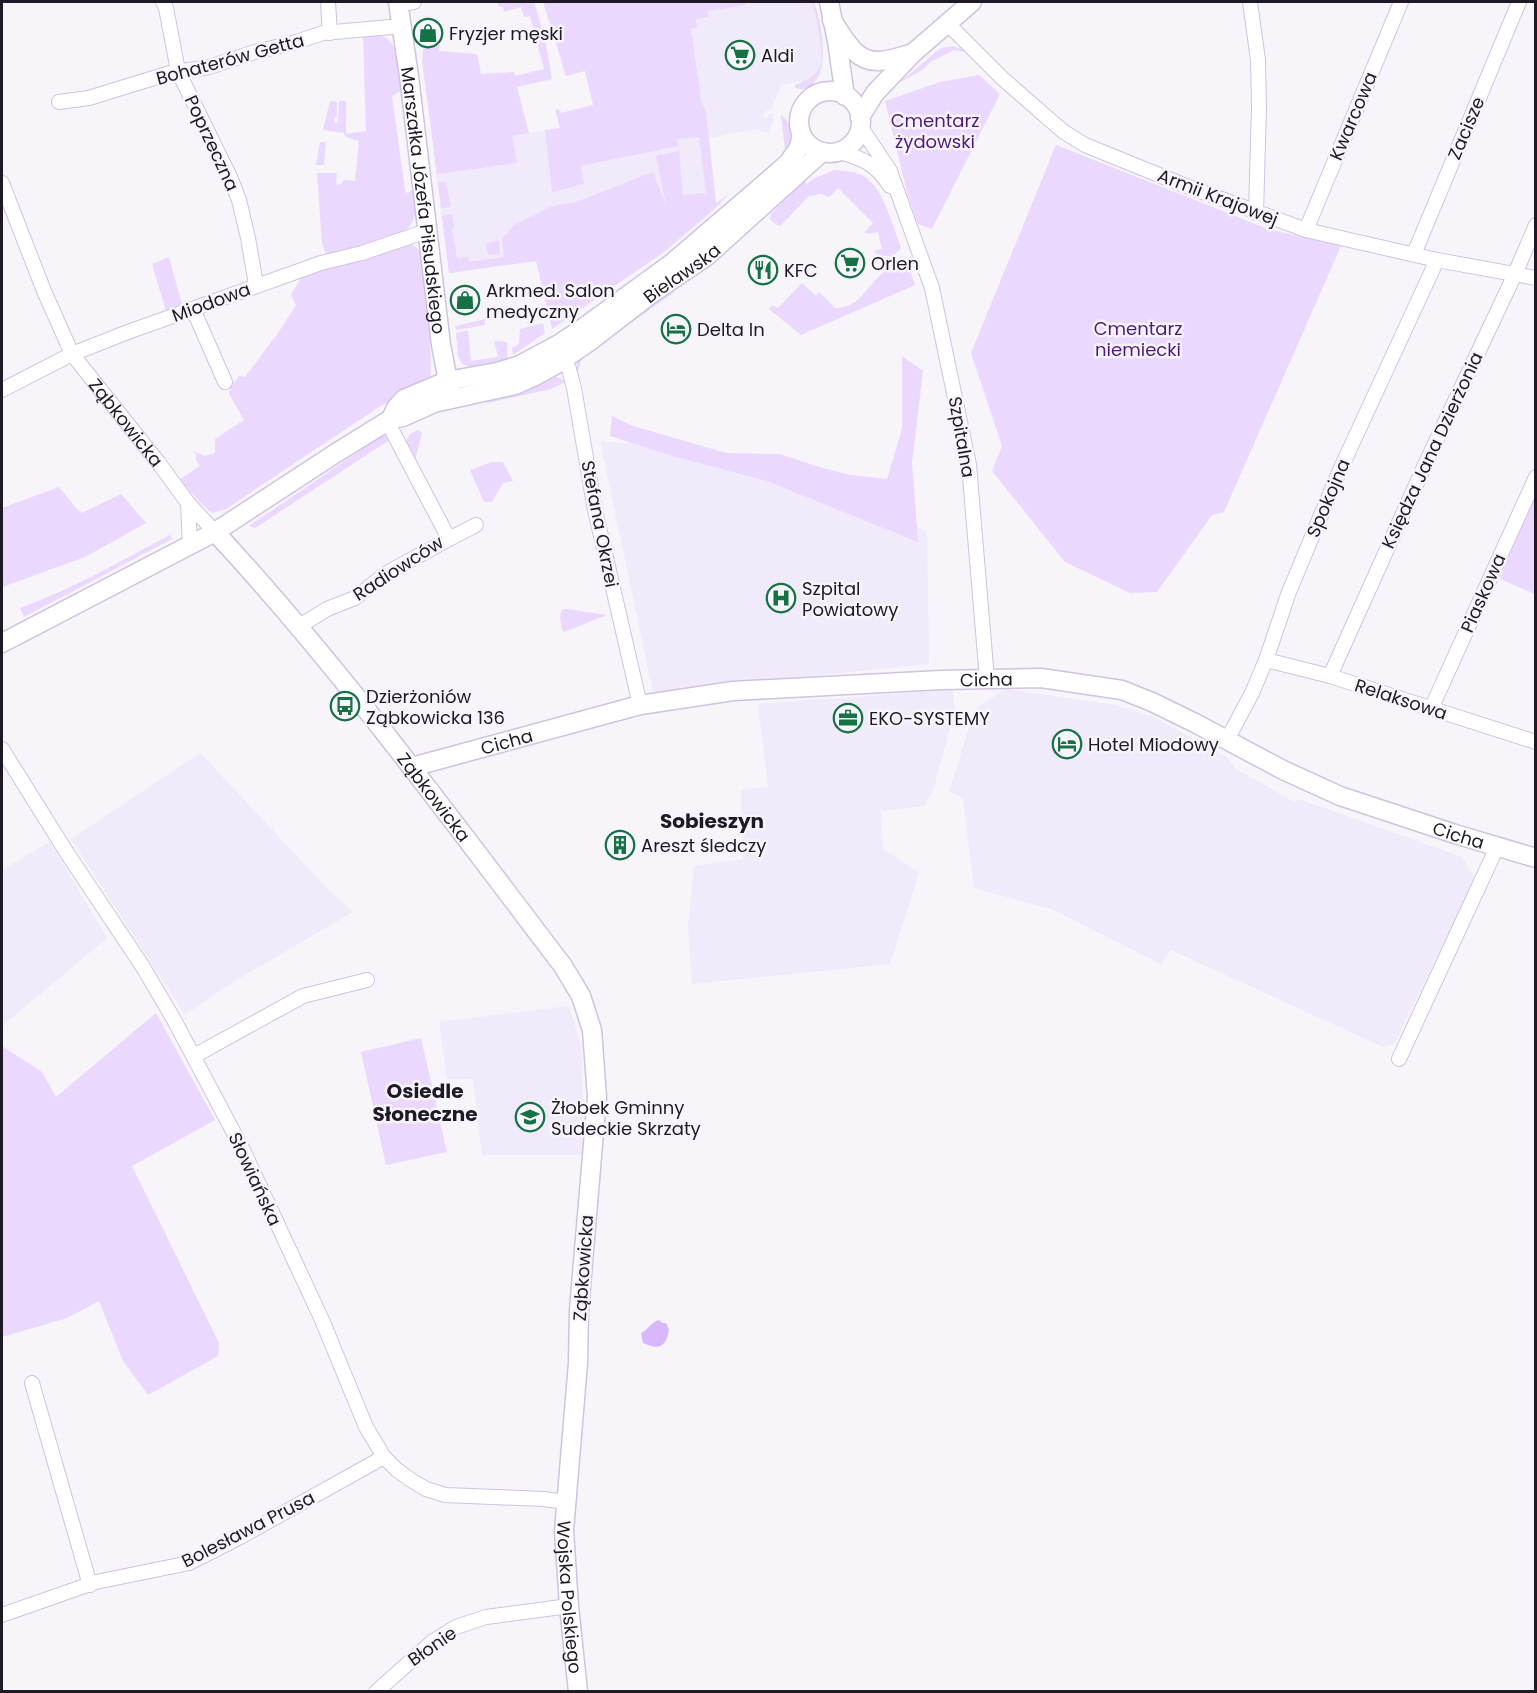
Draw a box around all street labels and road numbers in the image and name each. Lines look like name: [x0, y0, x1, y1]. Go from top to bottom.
street label: Bohaterów Getta: [153, 27, 307, 91]
street label: Marszałka Józefa Piłsudskiego: [395, 65, 452, 335]
street label: Kwarcowa: [1323, 68, 1383, 164]
street label: Poprzeczna: [179, 91, 245, 195]
street label: Zacisze: [1442, 93, 1490, 163]
street label: Armii Krajowej: [1154, 163, 1282, 231]
street label: Bielawska: [638, 237, 726, 308]
street label: Miodowa: [168, 276, 254, 328]
street label: Księdza Jana Dzierżonia: [1375, 348, 1489, 552]
street label: Ząbkowicka: [83, 373, 169, 472]
street label: Szpitalna: [943, 394, 981, 480]
street label: Spokojna: [1300, 455, 1356, 541]
street label: Stefana Okrzei: [575, 458, 625, 590]
street label: Radiowców: [348, 529, 448, 607]
street label: Piaskowa: [1454, 549, 1512, 637]
street label: Cicha: [960, 666, 1013, 692]
street label: Relaksowa: [1352, 672, 1450, 726]
street label: Cicha: [478, 722, 535, 760]
street label: Ząbkowicka: [392, 747, 477, 847]
street label: Cicha: [1430, 815, 1488, 855]
street label: Słowiańska: [222, 1128, 288, 1230]
street label: Ząbkowicka: [567, 1214, 599, 1322]
street label: Bolesława Prusa: [177, 1485, 319, 1573]
street label: Wojska Polskiego: [551, 1519, 588, 1675]
street label: Błonie: [403, 1620, 461, 1672]

